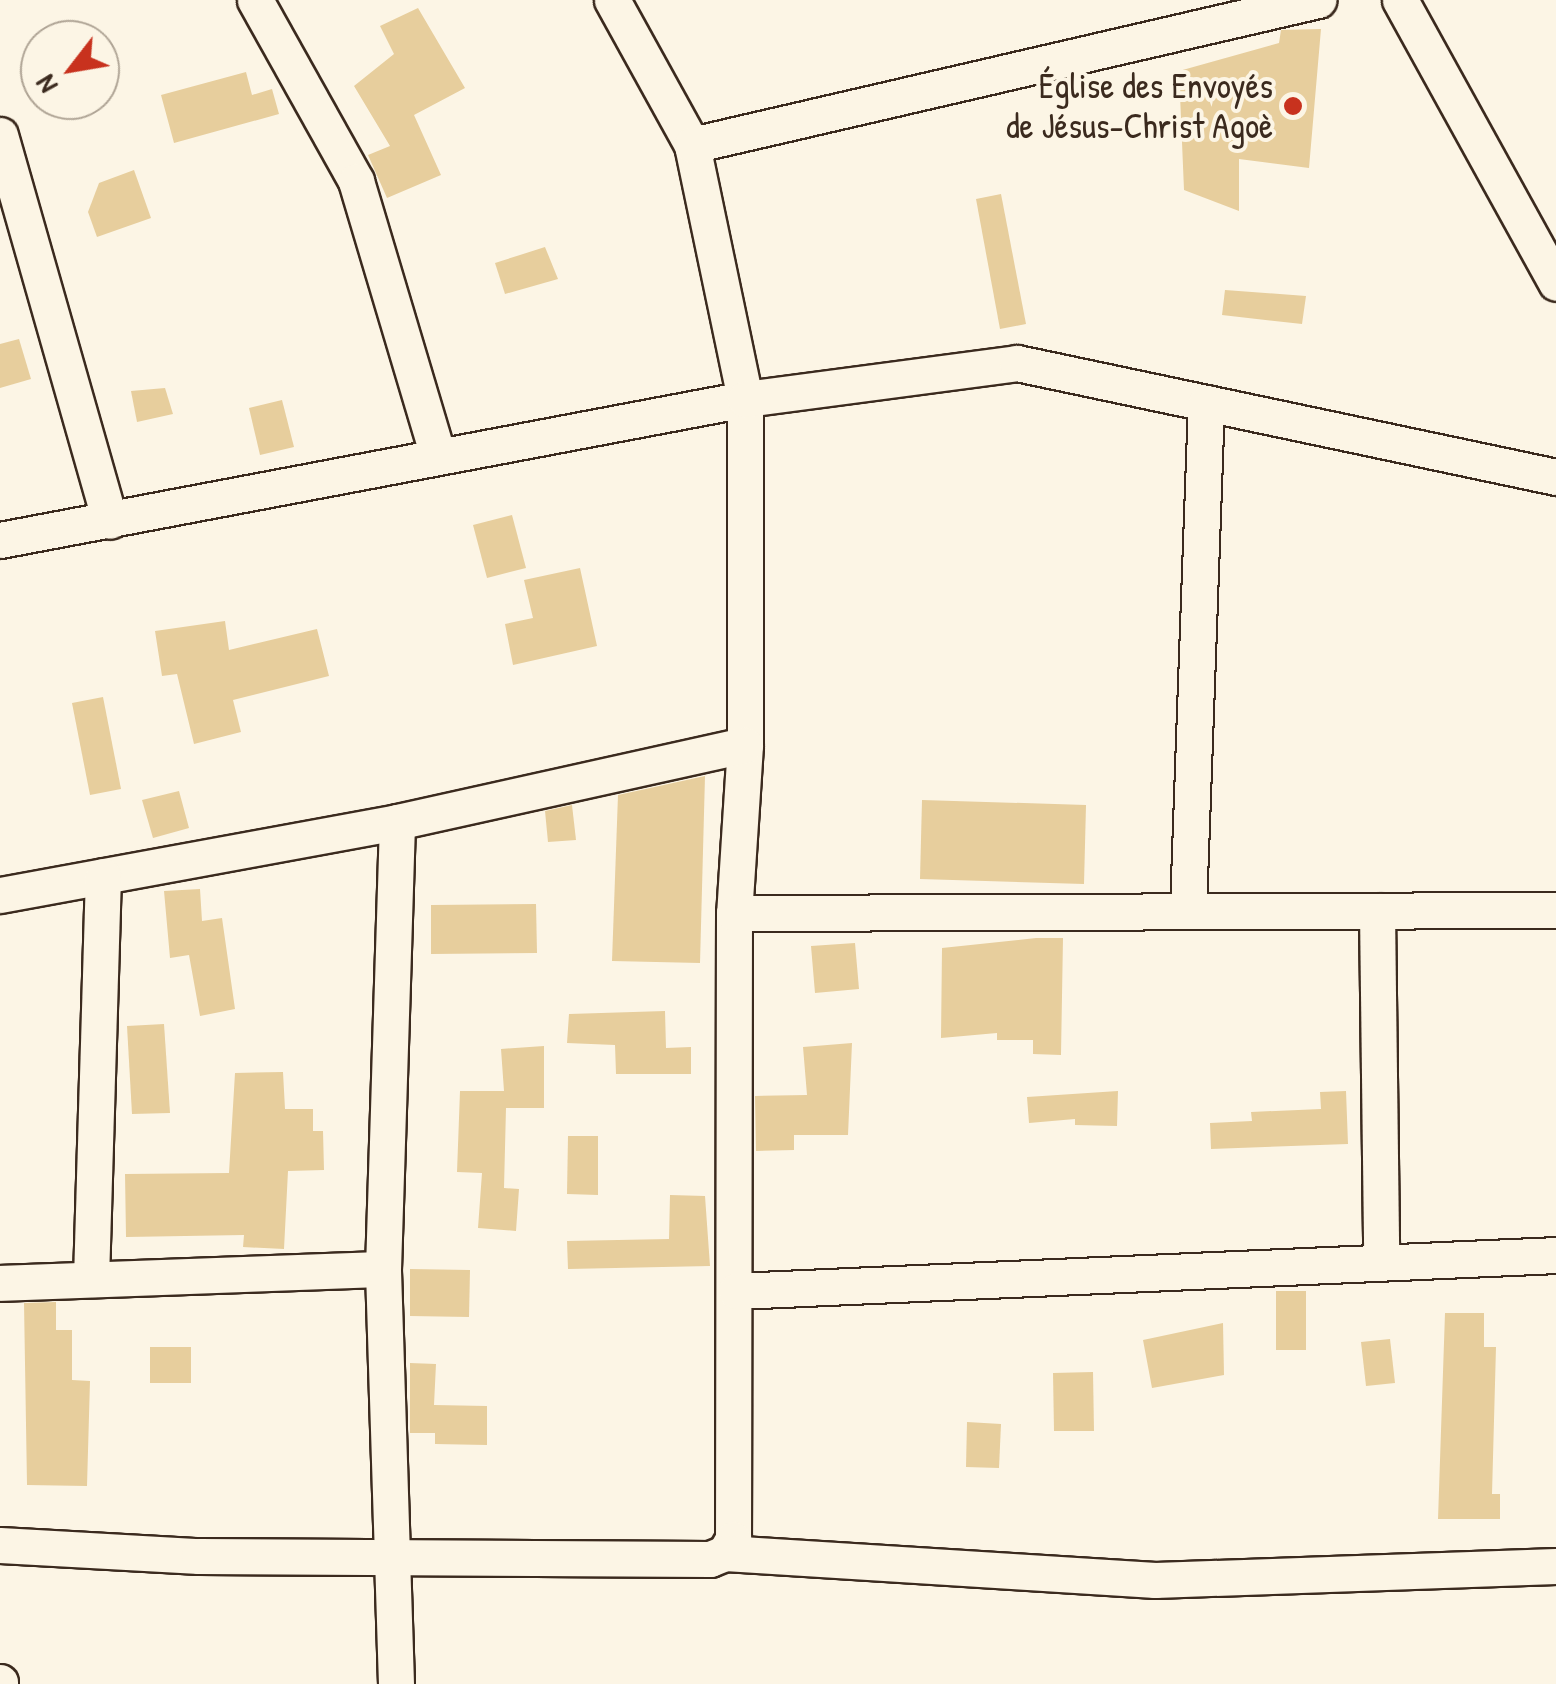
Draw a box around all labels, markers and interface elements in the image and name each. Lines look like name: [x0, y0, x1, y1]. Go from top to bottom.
north arrow: [20, 20, 120, 120]
place label: Église des Envoyés de Jésus-Christ Agoè: [1006, 65, 1273, 147]
text: N: [26, 68, 66, 101]
marker: Église des Envoyés de Jésus-Christ Agoè: [1282, 95, 1304, 117]

